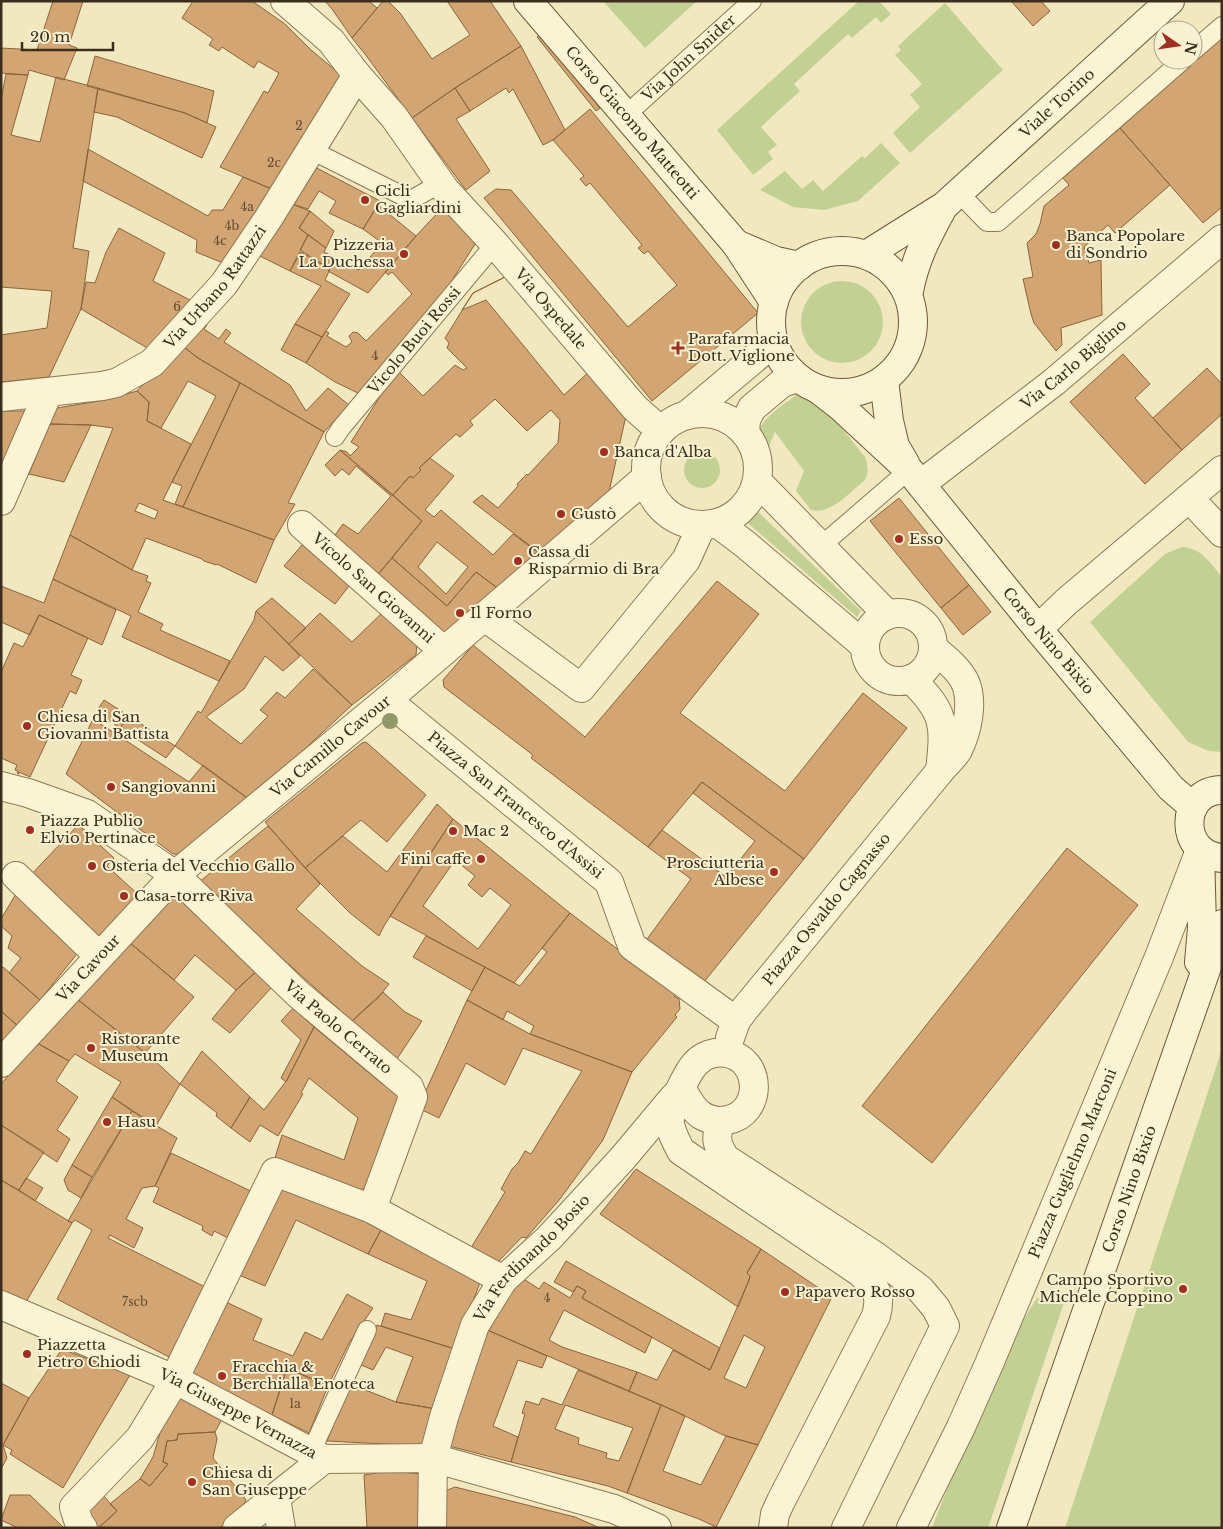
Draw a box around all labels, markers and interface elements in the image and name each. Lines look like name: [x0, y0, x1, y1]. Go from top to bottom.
street label: Via John Snider: [637, 10, 740, 106]
scale bar: [22, 20, 114, 52]
north arrow: [1153, 20, 1203, 70]
text: 20 m: [30, 27, 70, 46]
text: N: [1180, 39, 1201, 56]
street label: Corso Giacomo Matteotti: [562, 42, 703, 203]
street label: Viale Torino: [1015, 64, 1099, 143]
house number: 2: [295, 118, 303, 133]
house number: 2c: [267, 155, 281, 170]
place label: Cicli Gagliardini: [375, 181, 461, 217]
marker: Cicli Gagliardini: [359, 194, 371, 206]
house number: 4a: [240, 199, 254, 214]
house number: 4b: [225, 218, 240, 233]
street label: Via Urbano Rattazzi: [159, 222, 270, 353]
place label: Banca Popolare di Sondrio: [1066, 226, 1185, 262]
house number: 4c: [213, 233, 227, 248]
place label: Pizzeria La Duchessa: [298, 235, 395, 271]
marker: Banca Popolare di Sondrio: [1050, 239, 1062, 251]
marker: Pizzeria La Duchessa: [398, 248, 410, 260]
street label: Via Ospedale: [510, 264, 591, 353]
street label: Vicolo Buoi Rossi: [363, 282, 464, 399]
house number: 6: [173, 299, 181, 314]
street label: Via Carlo Biglino: [1016, 315, 1130, 414]
place label: Parafarmacia Dott. Viglione: [688, 329, 795, 365]
marker: Parafarmacia Dott. Viglione: [672, 342, 684, 354]
house number: 4: [371, 348, 379, 363]
place label: Banca d'Alba: [614, 442, 712, 461]
marker: Banca d'Alba: [598, 446, 610, 458]
place label: Gustò: [571, 504, 617, 523]
marker: Gustò: [555, 508, 567, 520]
street label: Vicolo San Giovanni: [308, 528, 438, 647]
place label: Esso: [909, 529, 944, 548]
marker: Esso: [893, 533, 905, 545]
place label: Cassa di Risparmio di Bra: [528, 542, 660, 578]
marker: Cassa di Risparmio di Bra: [512, 555, 524, 567]
street label: Corso Nino Bixio: [999, 583, 1099, 698]
place label: Il Forno: [470, 603, 532, 622]
marker: Il Forno: [454, 607, 466, 619]
street label: Via Camillo Cavour: [265, 690, 395, 802]
place label: Chiesa di San Giovanni Battista: [37, 707, 170, 743]
marker: Chiesa di San Giovanni Battista: [21, 720, 33, 732]
street label: Piazza San Francesco d'Assisi: [424, 727, 607, 882]
place label: Sangiovanni: [121, 777, 216, 796]
marker: Sangiovanni: [105, 781, 117, 793]
place label: Piazza Publio Elvio Pertinace: [40, 811, 156, 847]
place label: Mac 2: [463, 821, 509, 840]
marker: Piazza Publio Elvio Pertinace: [24, 824, 36, 836]
marker: Mac 2: [447, 825, 459, 837]
street label: Piazza Osvaldo Cagnasso: [758, 829, 895, 989]
place label: Fini caffe: [400, 849, 471, 868]
marker: Fini caffe: [475, 853, 487, 865]
place label: Prosciutteria Albese: [666, 853, 765, 889]
place label: Osteria del Vecchio Gallo: [102, 856, 295, 875]
marker: Osteria del Vecchio Gallo: [86, 860, 98, 872]
marker: Prosciutteria Albese: [768, 866, 780, 878]
place label: Casa-torre Riva: [134, 886, 254, 905]
marker: Casa-torre Riva: [118, 890, 130, 902]
street label: Via Cavour: [52, 930, 125, 1006]
street label: Via Paolo Cerrato: [280, 975, 396, 1078]
place label: Ristorante Museum: [101, 1029, 180, 1065]
marker: Ristorante Museum: [85, 1042, 97, 1054]
street label: Piazza Guglielmo Marconi: [1024, 1066, 1120, 1261]
place label: Hasu: [117, 1112, 156, 1131]
marker: Hasu: [101, 1116, 113, 1128]
street label: Corso Nino Bixio: [1098, 1123, 1160, 1255]
street label: Via Ferdinando Bosio: [469, 1190, 594, 1326]
place label: Campo Sportivo Michele Coppino: [1039, 1270, 1173, 1306]
place label: Papavero Rosso: [795, 1282, 915, 1301]
marker: Campo Sportivo Michele Coppino: [1177, 1283, 1189, 1295]
marker: Papavero Rosso: [779, 1286, 791, 1298]
house number: 4: [543, 1290, 551, 1305]
house number: 7scb: [122, 1294, 148, 1309]
place label: Piazzetta Pietro Chiodi: [37, 1335, 140, 1371]
marker: Piazzetta Pietro Chiodi: [21, 1348, 33, 1360]
place label: Fracchia & Berchialla Enoteca: [232, 1357, 375, 1393]
street label: Via Giuseppe Vernazza: [156, 1364, 321, 1463]
marker: Fracchia & Berchialla Enoteca: [216, 1370, 228, 1382]
house number: 1a: [289, 1396, 301, 1411]
place label: Chiesa di San Giuseppe: [202, 1463, 307, 1499]
marker: Chiesa di San Giuseppe: [186, 1476, 198, 1488]

